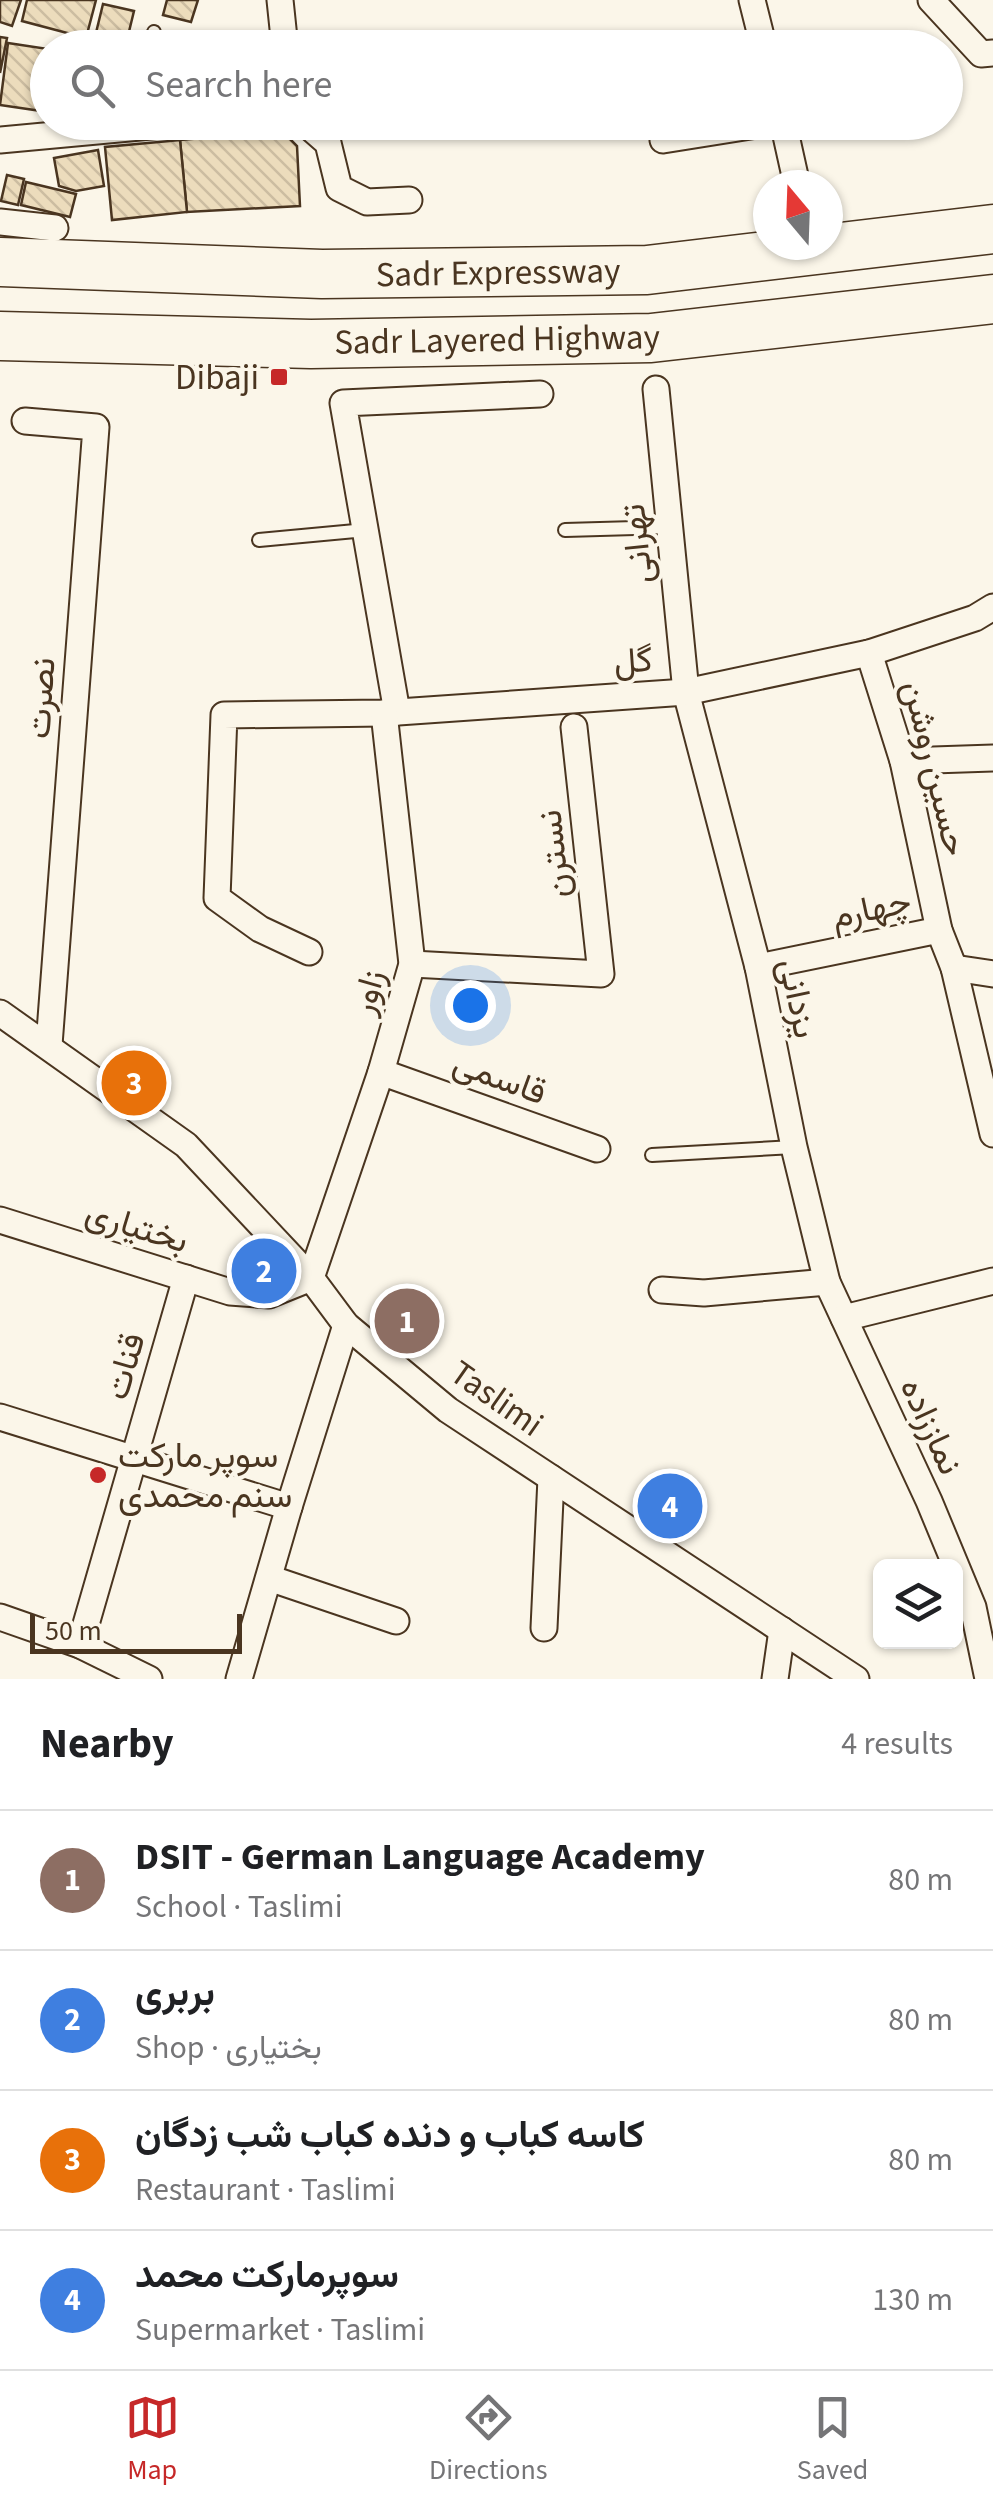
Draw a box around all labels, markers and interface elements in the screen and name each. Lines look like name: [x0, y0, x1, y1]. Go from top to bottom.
search box: [30, 30, 963, 140]
icon: search: [65, 58, 120, 113]
text: Search here: [145, 58, 332, 112]
north arrow: [753, 170, 843, 260]
street label: Sadr Expressway: [375, 246, 621, 300]
street label: Sadr Layered Highway: [334, 312, 660, 368]
place label: Dibaji: [175, 353, 259, 403]
marker: Dibaji: [268, 366, 290, 388]
street label: تهرانی: [608, 501, 666, 586]
street label: گل: [612, 635, 654, 687]
street label: نصرت: [13, 656, 69, 740]
street label: حسین روشن: [889, 675, 981, 861]
street label: نسترن: [525, 807, 583, 900]
street label: چهارم: [827, 876, 916, 942]
street label: یزدانی: [765, 954, 831, 1043]
street label: زاور: [337, 964, 398, 1022]
your location: [445, 980, 496, 1031]
street label: قاسمی: [446, 1038, 553, 1118]
pin: 3: [102, 1046, 166, 1120]
street label: بختیاری: [79, 1188, 194, 1266]
pin: 2: [232, 1234, 296, 1308]
pin: 1: [374, 1284, 440, 1358]
street label: قنات: [92, 1327, 158, 1406]
street label: Taslimi: [440, 1349, 553, 1449]
street label: نماززاده: [887, 1370, 975, 1483]
place label: سوپر مارکت سنم محمدی: [118, 1431, 292, 1521]
marker: سوپر مارکت سنم محمدی: [87, 1464, 109, 1486]
pin: 4: [638, 1468, 702, 1544]
map controls: [873, 1559, 963, 1649]
button: layers: [873, 1559, 963, 1649]
scale bar: [30, 1609, 242, 1654]
text: 50 m: [45, 1611, 102, 1651]
text: Nearby: [40, 1714, 174, 1774]
text: 4 results: [841, 1721, 953, 1767]
text: DSIT - German Language Academy: [135, 1830, 705, 1884]
text: 1: [64, 1857, 81, 1903]
text: 80 m: [888, 1857, 953, 1903]
text: School · Taslimi: [135, 1884, 343, 1930]
text: بربری: [135, 1966, 215, 2020]
text: 2: [64, 1997, 81, 2043]
text: 80 m: [888, 1997, 953, 2043]
text: Shop · بختیاری: [135, 2025, 322, 2071]
text: کاسه کباب و دنده کباب شب زدگان: [135, 2108, 645, 2162]
text: 3: [64, 2137, 81, 2183]
text: 80 m: [888, 2137, 953, 2183]
text: Restaurant · Taslimi: [135, 2167, 396, 2213]
text: سوپرمارکت محمد: [135, 2248, 399, 2302]
text: 4: [64, 2277, 81, 2323]
text: 130 m: [872, 2277, 953, 2323]
text: Supermarket · Taslimi: [135, 2307, 425, 2353]
tab: Map: [125, 2390, 180, 2490]
tab: Directions: [429, 2390, 548, 2490]
tab: Saved: [797, 2390, 868, 2490]

